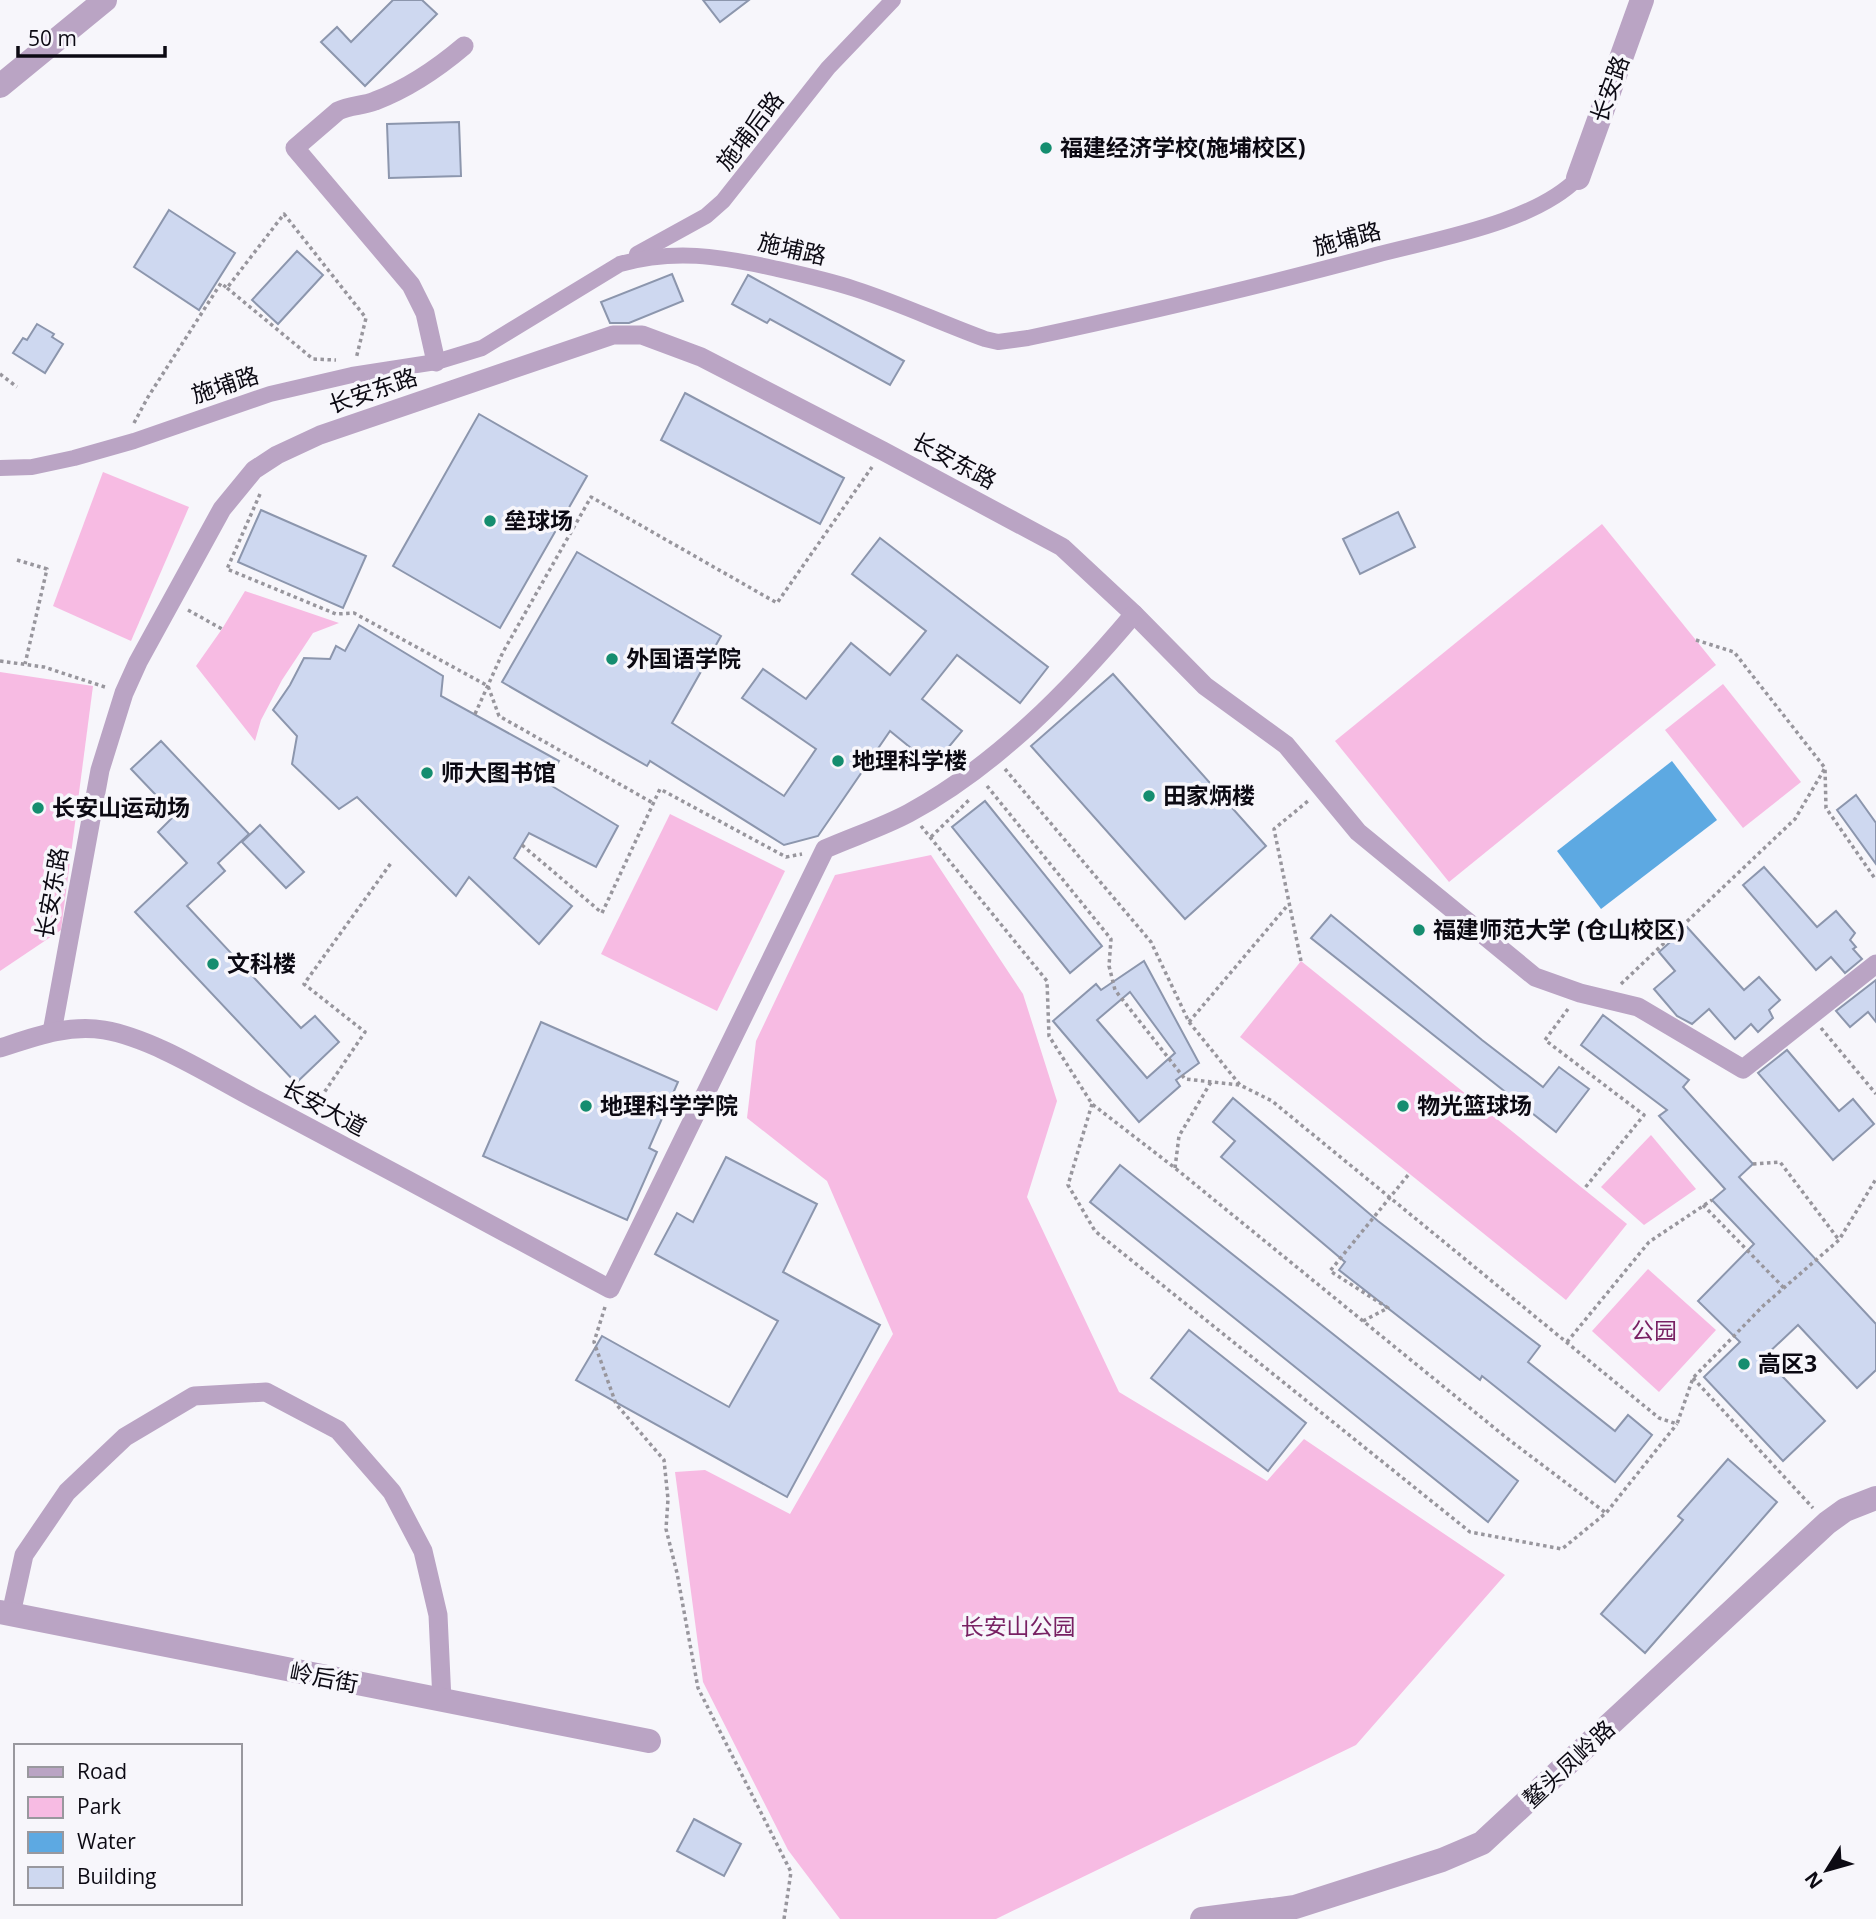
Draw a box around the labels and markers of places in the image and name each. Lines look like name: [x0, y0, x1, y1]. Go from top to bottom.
place label: 福建经济学校(施埔校区): [1060, 131, 1306, 163]
marker: 福建经济学校(施埔校区): [1038, 140, 1054, 156]
place label: 垒球场: [504, 504, 573, 536]
marker: 垒球场: [482, 513, 498, 529]
place label: 外国语学院: [626, 642, 741, 674]
marker: 外国语学院: [604, 651, 620, 667]
place label: 地理科学楼: [852, 744, 967, 776]
marker: 地理科学楼: [830, 753, 846, 769]
place label: 师大图书馆: [441, 756, 556, 788]
marker: 师大图书馆: [419, 765, 435, 781]
place label: 田家炳楼: [1163, 779, 1255, 811]
marker: 田家炳楼: [1141, 788, 1157, 804]
place label: 长安山运动场: [52, 791, 190, 823]
marker: 长安山运动场: [30, 800, 46, 816]
place label: 福建师范大学 (仓山校区): [1433, 913, 1685, 945]
marker: 福建师范大学 (仓山校区): [1411, 922, 1427, 938]
place label: 文科楼: [227, 947, 296, 979]
marker: 文科楼: [205, 956, 221, 972]
place label: 地理科学学院: [600, 1089, 738, 1121]
place label: 物光篮球场: [1417, 1089, 1532, 1121]
marker: 地理科学学院: [578, 1098, 594, 1114]
marker: 物光篮球场: [1395, 1098, 1411, 1114]
place label: 高区3: [1758, 1347, 1817, 1379]
marker: 高区3: [1736, 1356, 1752, 1372]

